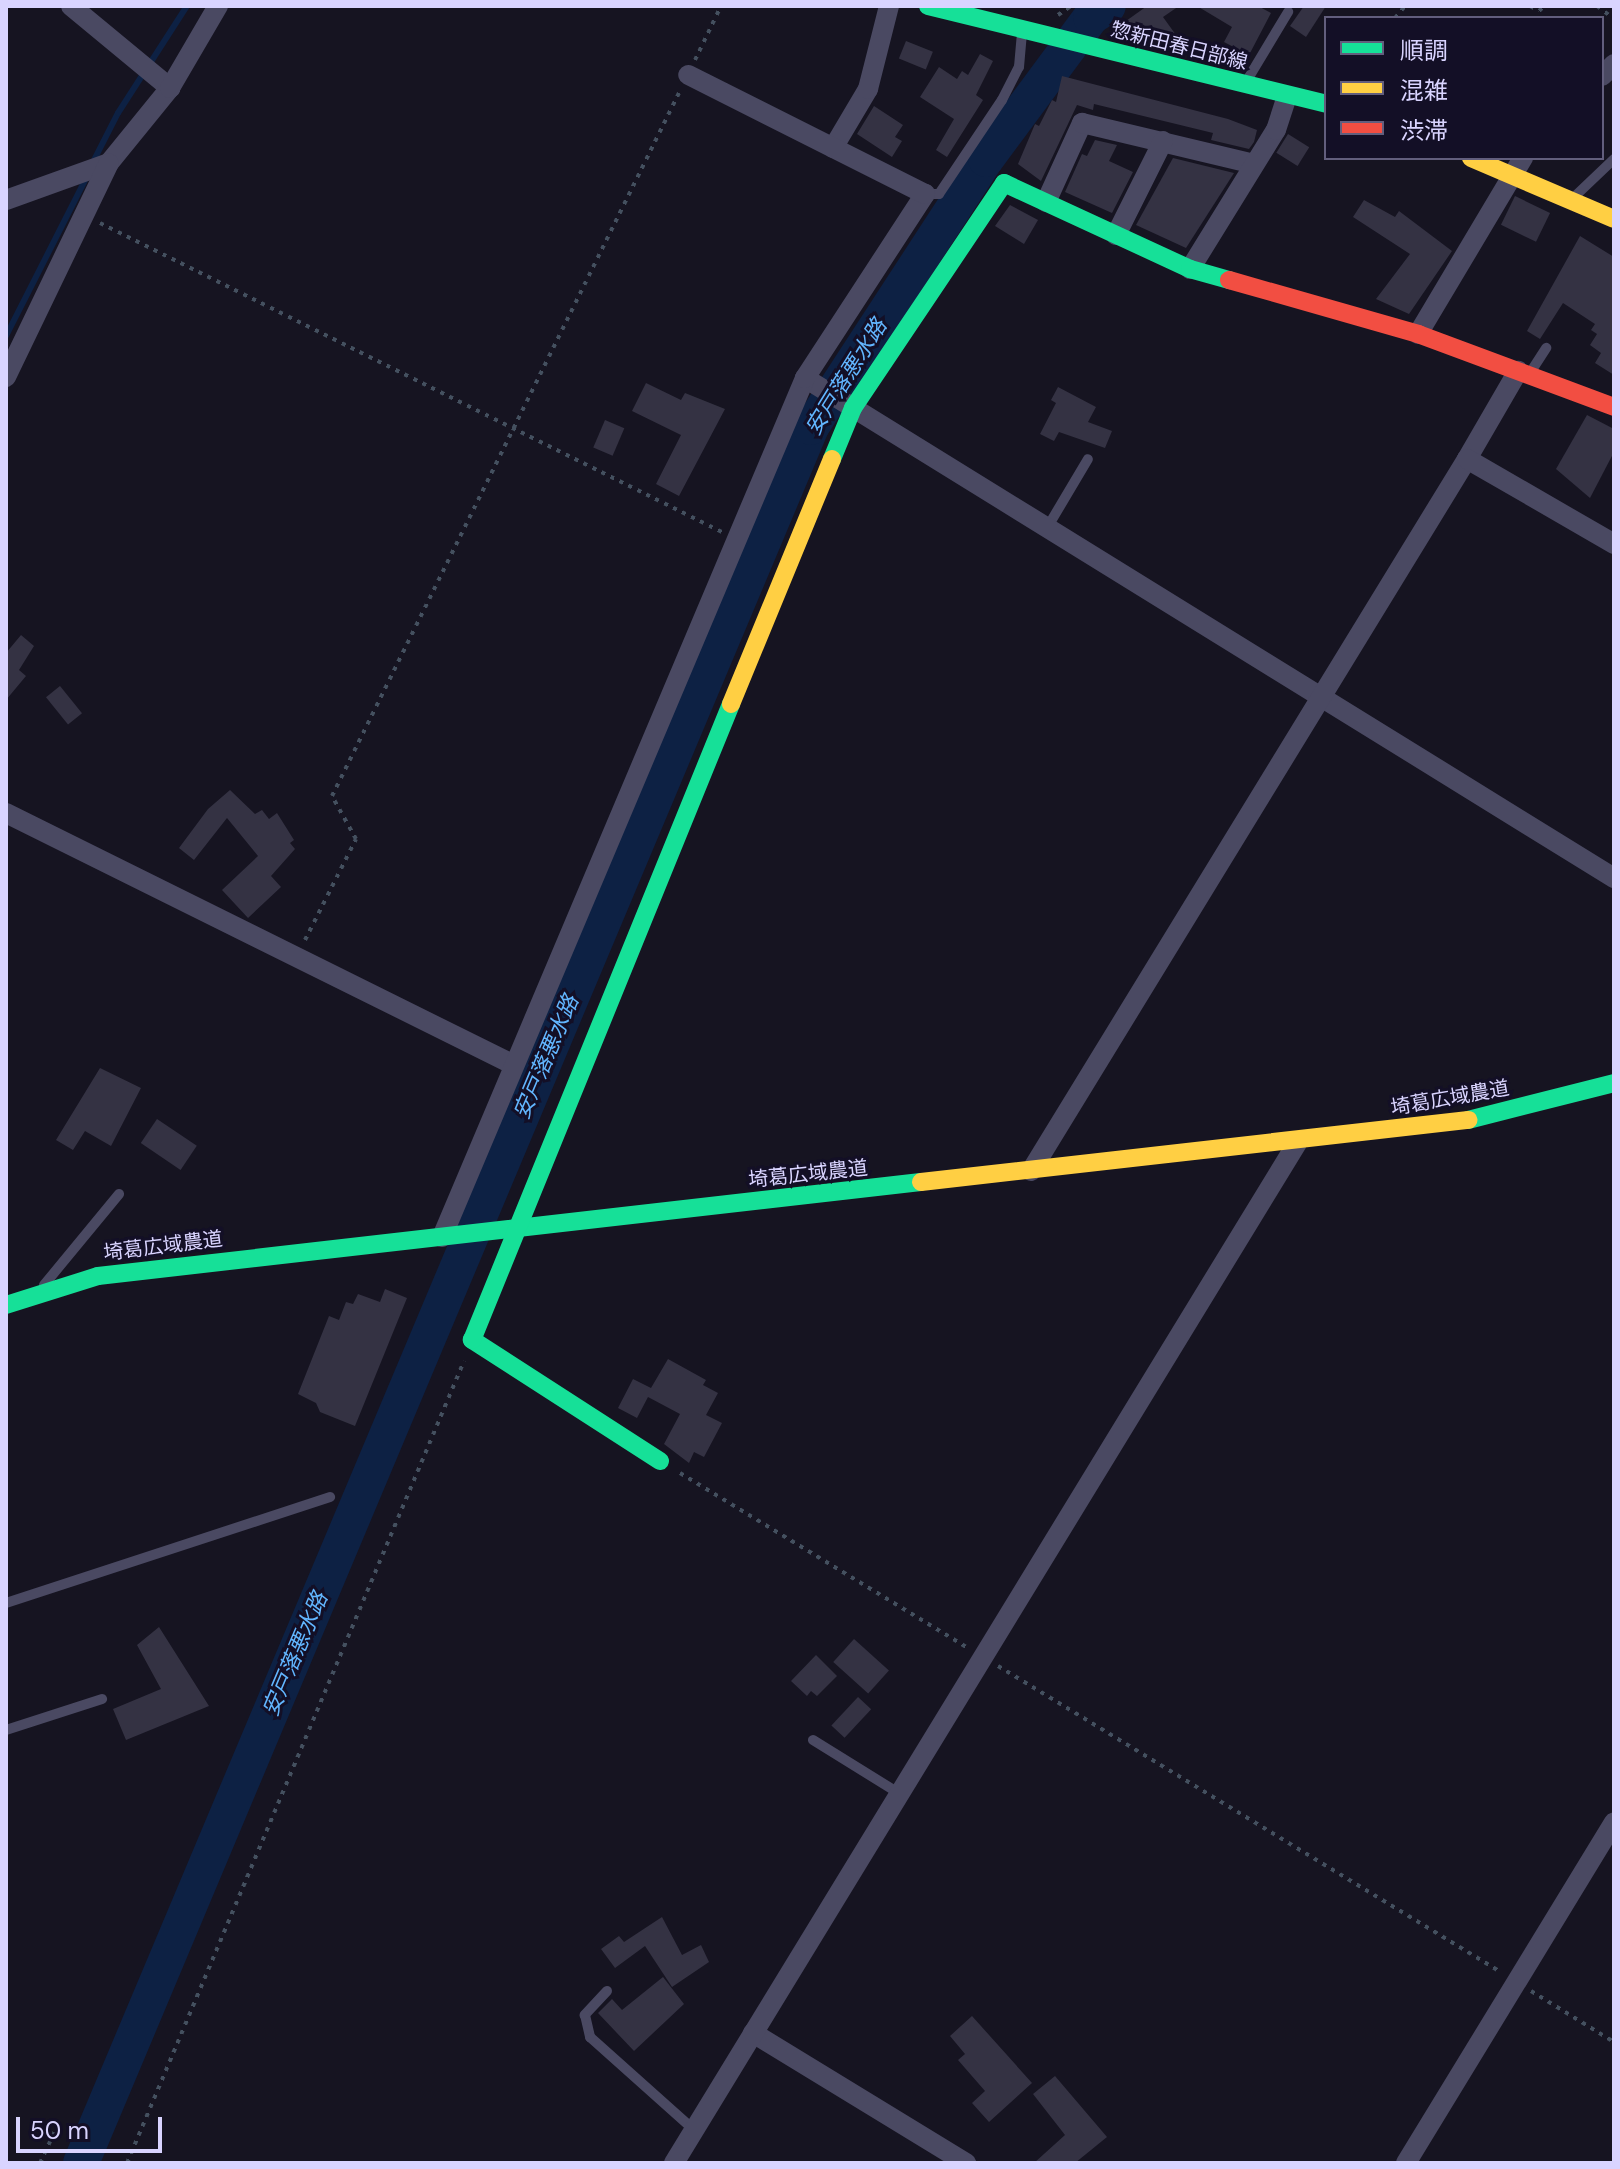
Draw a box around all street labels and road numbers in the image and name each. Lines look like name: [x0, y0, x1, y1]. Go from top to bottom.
street label: 惣新田春日部線: [1108, 17, 1250, 75]
street label: 埼葛広域農道: [1389, 1076, 1511, 1120]
street label: 埼葛広域農道: [747, 1156, 869, 1192]
street label: 埼葛広域農道: [102, 1227, 224, 1265]

